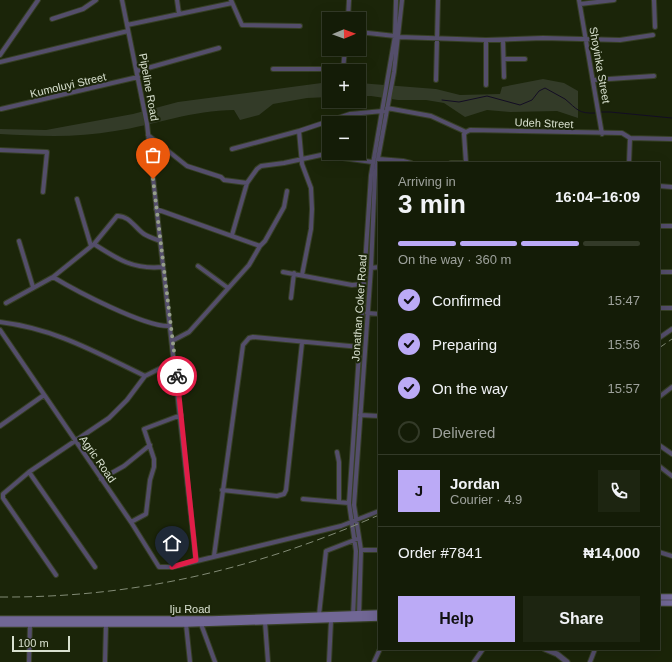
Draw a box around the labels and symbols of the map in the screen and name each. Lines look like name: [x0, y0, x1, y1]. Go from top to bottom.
north arrow: [322, 12, 366, 56]
street label: Shoyinka Street: [587, 26, 613, 104]
street label: Pipeline Road: [137, 52, 161, 122]
street label: Kumoluyi Street: [29, 70, 107, 100]
street label: Udeh Street: [514, 116, 574, 130]
pin: [136, 138, 170, 179]
street label: Jonathan Coker Road: [349, 254, 369, 362]
courier: [157, 356, 197, 396]
street label: Agric Road: [77, 433, 119, 485]
pin: [155, 526, 189, 567]
street label: Iju Road: [170, 603, 210, 615]
scale bar: [12, 634, 70, 653]

